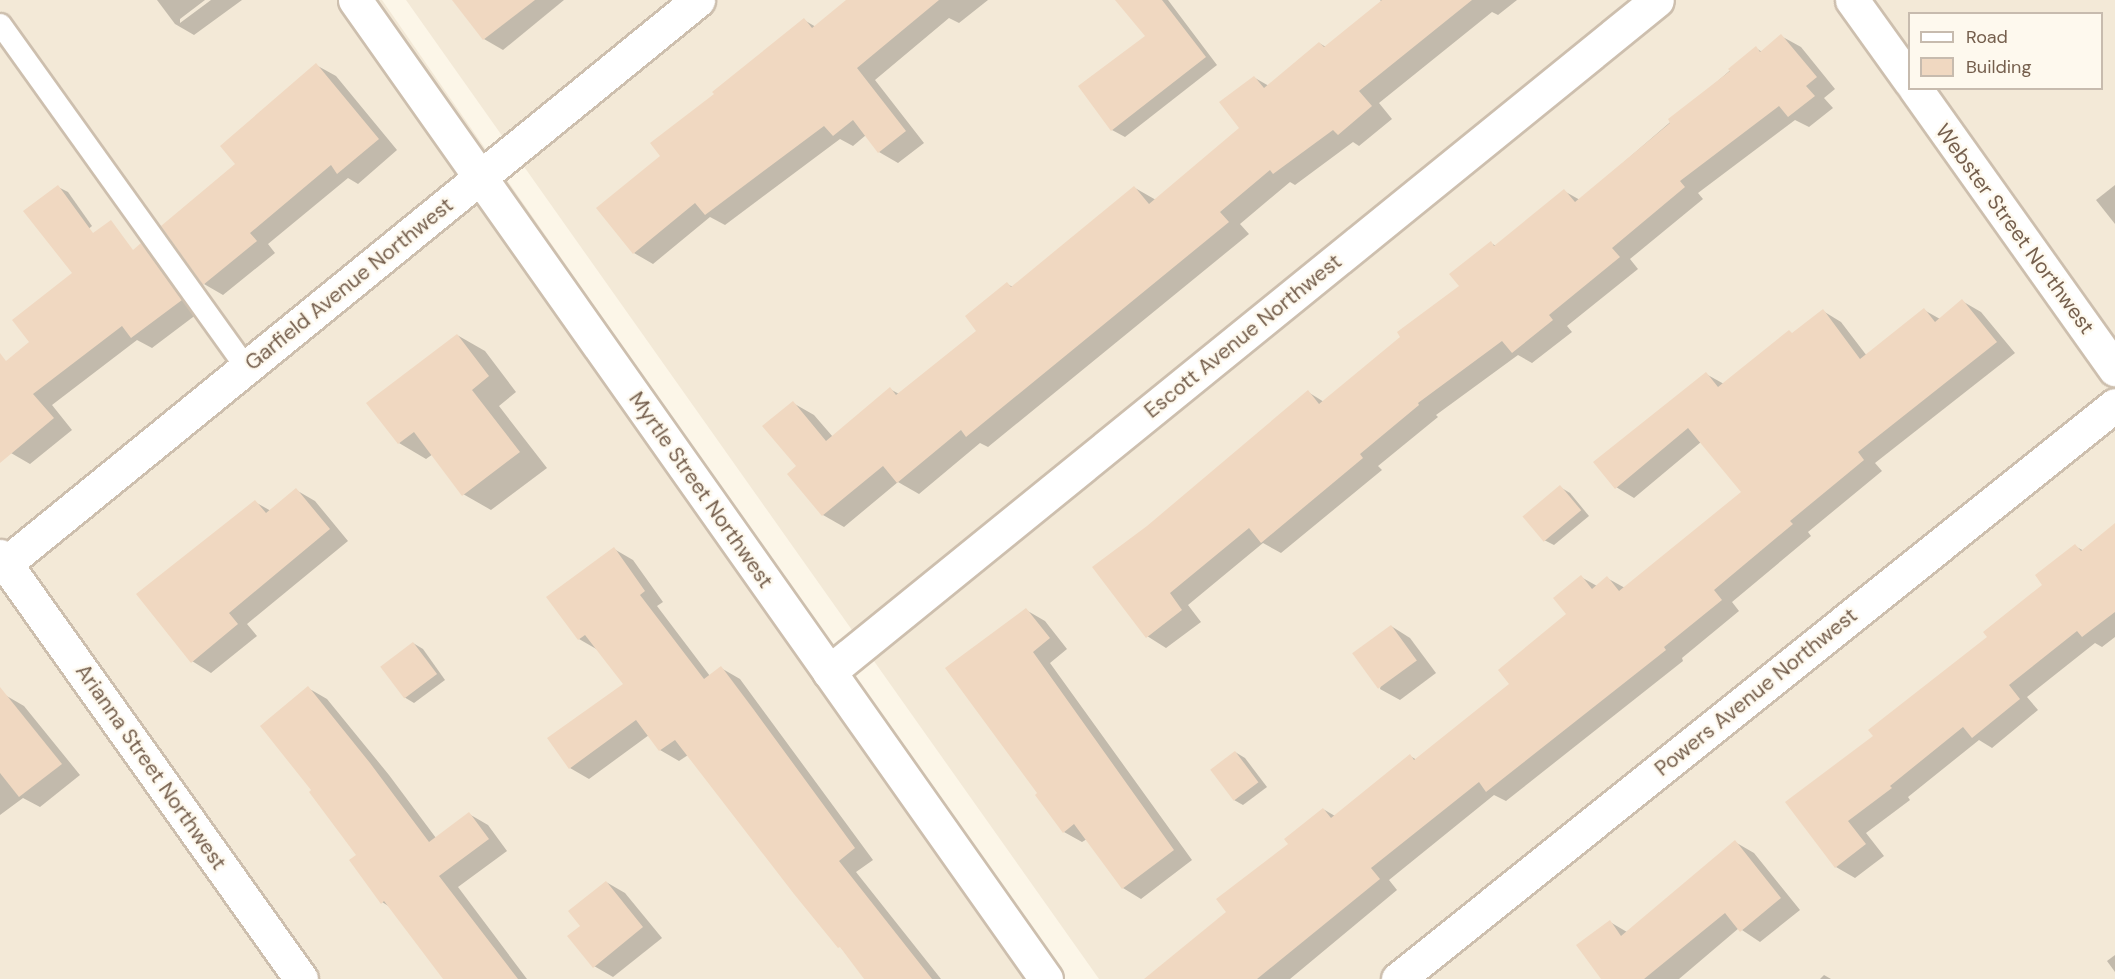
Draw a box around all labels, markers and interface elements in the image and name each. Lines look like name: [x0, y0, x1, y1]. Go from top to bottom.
legend: [1908, 12, 2103, 90]
text: Road: [1966, 25, 2008, 49]
text: Building: [1966, 55, 2031, 79]
street label: Webster Street Northwest: [1930, 119, 2100, 339]
street label: Garfield Avenue Northwest: [240, 192, 458, 376]
street label: Escott Avenue Northwest: [1139, 249, 1347, 423]
street label: Myrtle Street Northwest: [624, 387, 778, 593]
street label: Powers Avenue Northwest: [1650, 603, 1862, 781]
street label: Arianna Street Northwest: [70, 659, 232, 875]

